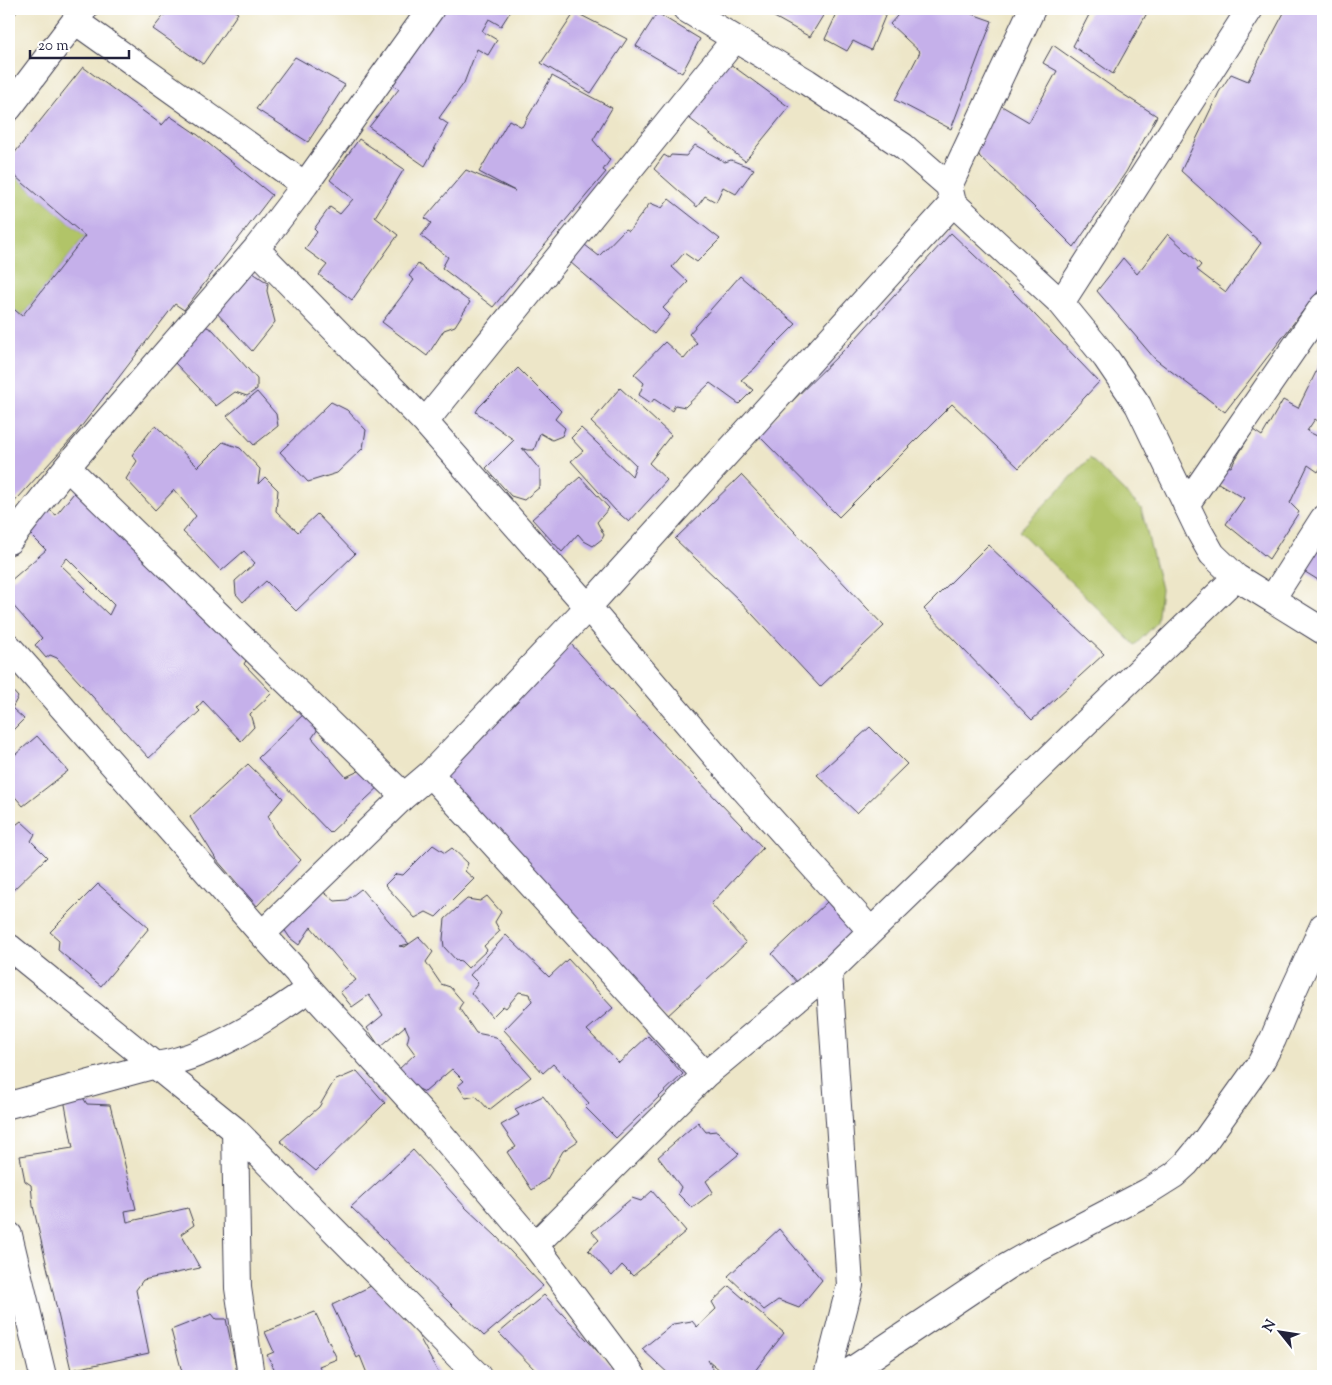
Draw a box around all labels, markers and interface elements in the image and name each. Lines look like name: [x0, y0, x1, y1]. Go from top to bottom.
scale bar: [30, 28, 129, 60]
text: 20 m: [38, 36, 69, 57]
north arrow: [1254, 1308, 1304, 1358]
text: N: [1259, 1317, 1282, 1336]

